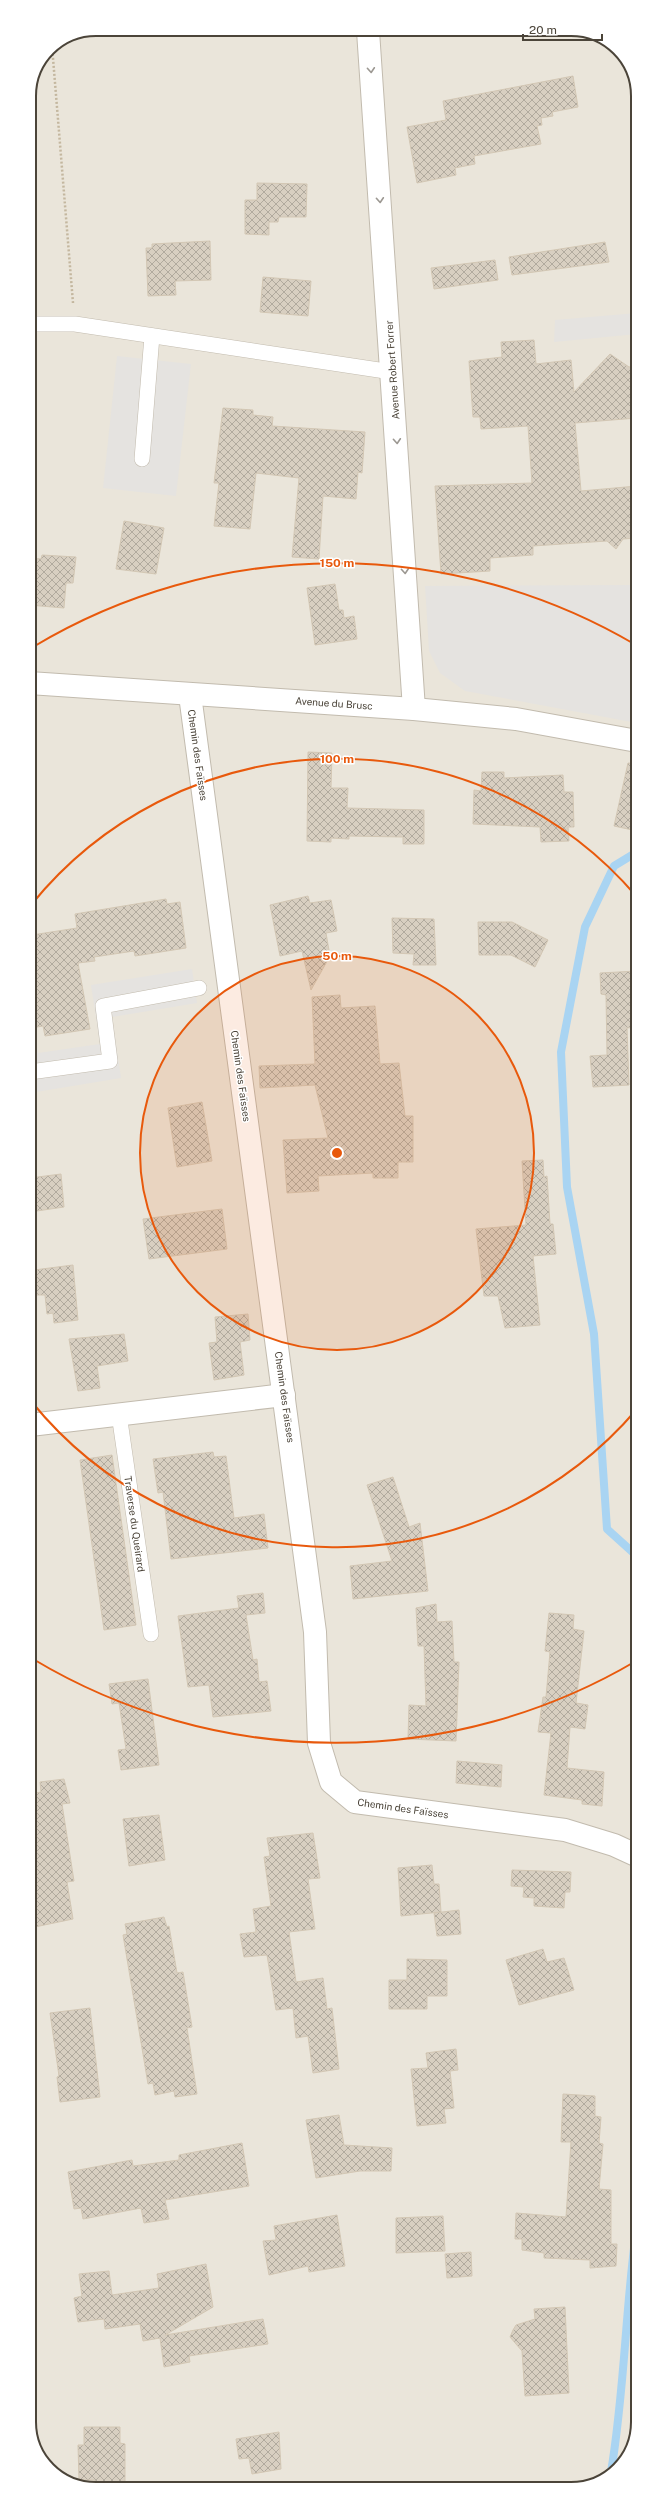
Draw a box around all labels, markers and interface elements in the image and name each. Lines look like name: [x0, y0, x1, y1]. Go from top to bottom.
scale bar: [523, 16, 602, 42]
text: 20 m: [529, 23, 557, 37]
one-way arrow: [366, 67, 375, 73]
one-way arrow: [376, 197, 385, 203]
street label: Avenue Robert Forrer: [383, 320, 401, 420]
one-way arrow: [392, 438, 401, 444]
text: 150 m: [320, 556, 354, 570]
one-way arrow: [400, 568, 409, 574]
street label: Avenue du Brusc: [295, 694, 373, 712]
street label: Chemin des Faïsses: [186, 709, 210, 801]
text: 100 m: [320, 752, 354, 766]
text: 50 m: [322, 949, 352, 963]
street label: Chemin des Faïsses: [229, 1030, 253, 1122]
centre of rings: [330, 1146, 344, 1160]
street label: Chemin des Faïsses: [273, 1351, 297, 1443]
street label: Traverse du Queirard: [122, 1475, 148, 1573]
street label: Chemin des Faïsses: [357, 1796, 449, 1820]

